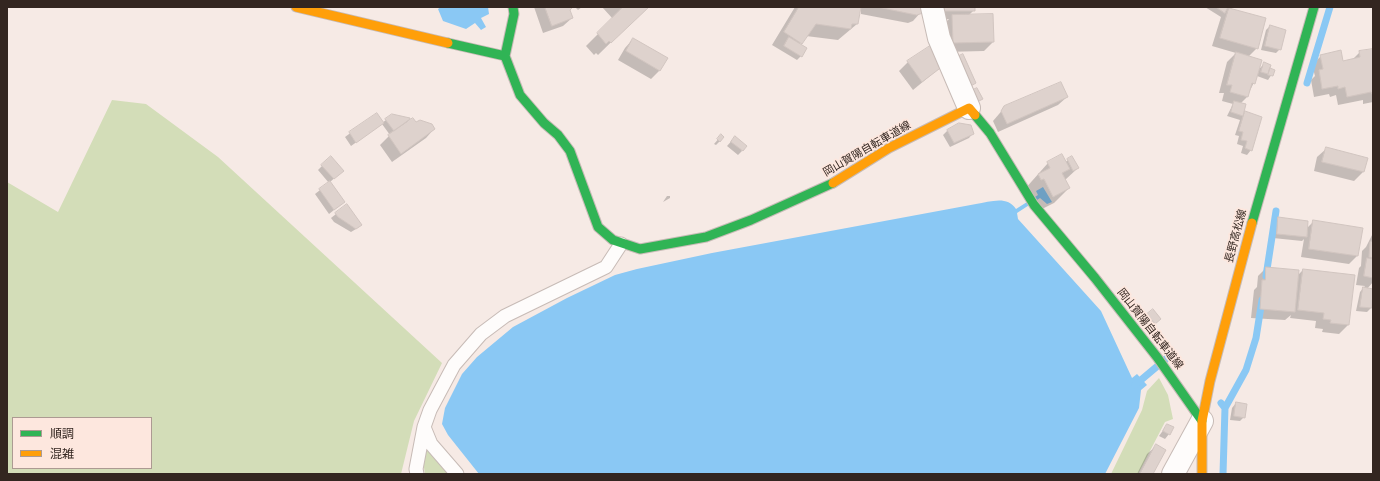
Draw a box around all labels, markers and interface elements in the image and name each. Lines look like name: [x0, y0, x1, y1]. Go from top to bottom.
street label: 岡山賀陽自転車道線: [821, 119, 913, 179]
street label: 長野高松線: [1223, 208, 1249, 264]
street label: 岡山賀陽自転車道線: [1114, 286, 1186, 372]
legend: [12, 417, 152, 469]
text: 順調: [50, 425, 74, 442]
text: 混雑: [50, 445, 74, 462]

